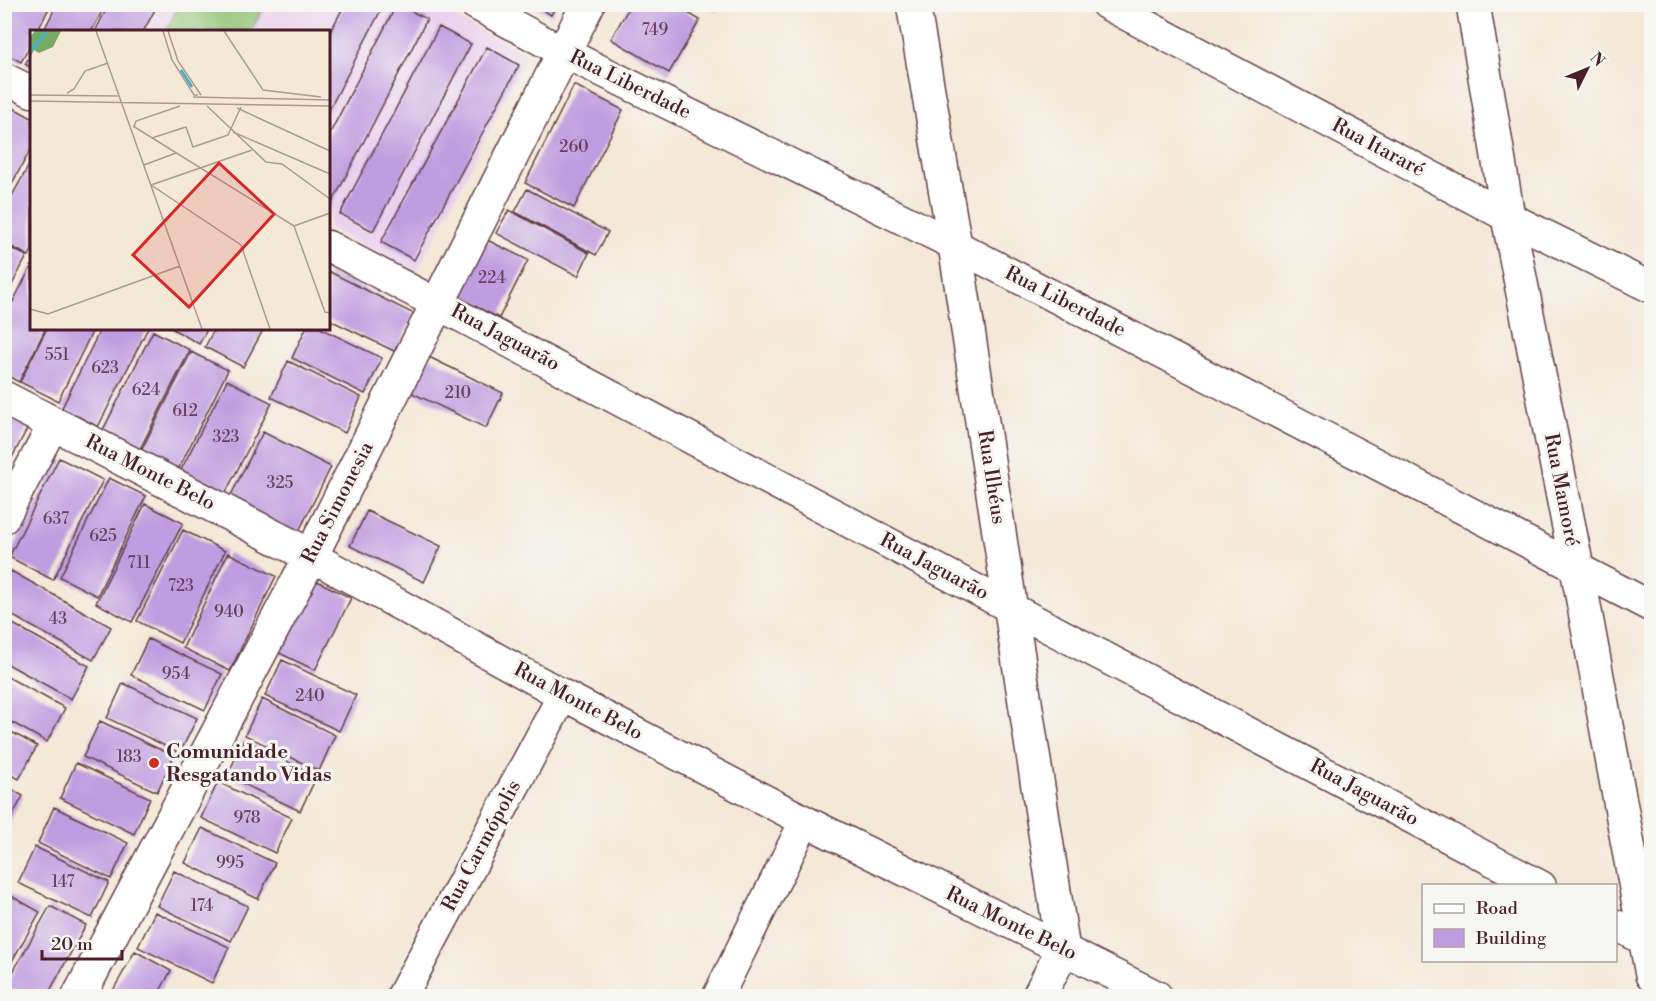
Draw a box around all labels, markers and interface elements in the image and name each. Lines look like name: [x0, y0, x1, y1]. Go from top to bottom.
house number: 749: [642, 20, 668, 40]
inset map: [30, 30, 330, 330]
north arrow: [1557, 39, 1617, 99]
street label: Rua Liberdade: [565, 45, 695, 125]
text: N: [1586, 48, 1609, 71]
street label: Rua Itararé: [1327, 113, 1429, 183]
house number: 260: [559, 137, 589, 157]
street label: Rua Liberdade: [1000, 261, 1130, 343]
house number: 224: [478, 268, 506, 288]
street label: Rua Jaguarão: [446, 299, 564, 377]
house number: 551: [45, 345, 69, 365]
house number: 623: [91, 358, 119, 378]
house number: 624: [132, 380, 161, 400]
house number: 210: [445, 383, 471, 403]
house number: 612: [172, 401, 198, 421]
house number: 323: [213, 427, 240, 447]
street label: Rua Ilhéus: [971, 428, 1011, 526]
street label: Rua Monte Belo: [81, 429, 219, 517]
street label: Rua Mamoré: [1538, 431, 1584, 549]
street label: Rua Simonesia: [296, 437, 380, 568]
house number: 325: [267, 473, 294, 493]
house number: 637: [43, 509, 69, 529]
house number: 625: [89, 526, 117, 546]
street label: Rua Jaguarão: [875, 528, 993, 606]
house number: 711: [128, 553, 151, 573]
house number: 723: [168, 576, 194, 596]
house number: 940: [214, 602, 244, 622]
house number: 43: [49, 609, 67, 629]
street label: Rua Monte Belo: [509, 657, 647, 747]
house number: 954: [162, 664, 191, 684]
house number: 240: [295, 686, 325, 706]
place label: Comunidade Resgatando Vidas: [166, 740, 332, 788]
house number: 183: [116, 747, 142, 767]
street label: Rua Jaguarão: [1305, 754, 1423, 832]
marker: Comunidade Resgatando Vidas: [147, 756, 161, 770]
street label: Rua Carmópolis: [437, 776, 527, 916]
house number: 978: [233, 808, 261, 828]
house number: 995: [216, 853, 244, 873]
house number: 147: [51, 872, 75, 892]
street label: Rua Monte Belo: [941, 881, 1081, 967]
legend: [1422, 884, 1617, 962]
house number: 174: [191, 896, 214, 916]
text: Road: [1476, 897, 1519, 920]
scale bar: [42, 923, 122, 961]
text: Building: [1475, 927, 1547, 950]
text: 20 m: [51, 933, 93, 956]

